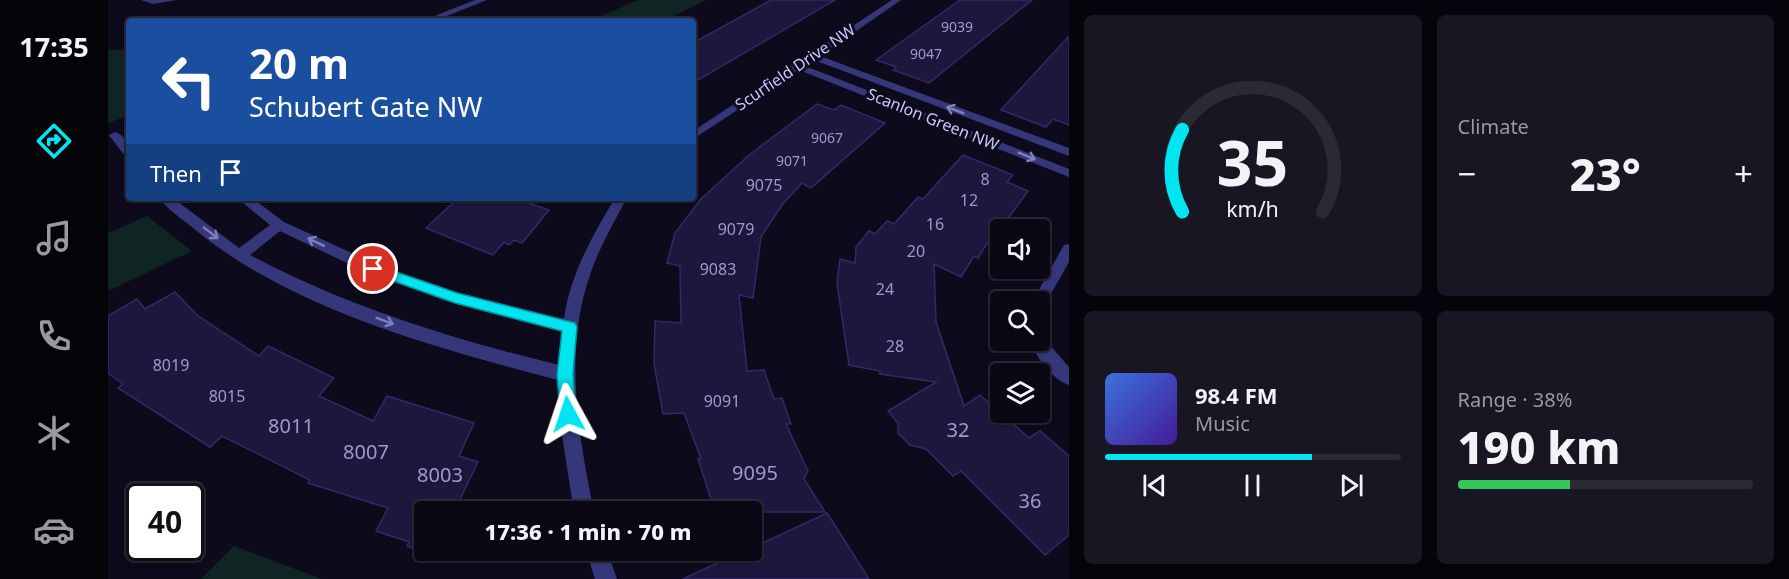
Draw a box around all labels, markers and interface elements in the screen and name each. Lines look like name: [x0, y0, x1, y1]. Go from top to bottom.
house number: 9039: [941, 17, 973, 36]
street label: Scurfield Drive NW: [731, 19, 859, 115]
text: 17:35: [19, 28, 89, 65]
text: 20 m: [249, 34, 349, 91]
icon: left: [150, 42, 228, 120]
house number: 9047: [910, 44, 942, 63]
street label: Scanlon Green NW: [864, 83, 1002, 156]
text: Schubert Gate NW: [249, 88, 482, 125]
one-way arrow: [946, 103, 965, 114]
text: Climate: [1458, 113, 1529, 140]
text: 35: [1217, 119, 1288, 204]
icon: directions: [33, 120, 75, 162]
house number: 9067: [811, 128, 843, 147]
text: 23°: [1570, 143, 1641, 204]
house number: 9071: [776, 151, 808, 170]
one-way arrow: [1017, 151, 1036, 162]
text: −: [1458, 151, 1476, 196]
text: +: [1734, 151, 1753, 196]
icon: arrive: [214, 156, 247, 189]
text: Then: [150, 158, 202, 188]
house number: 8: [980, 168, 990, 190]
house number: 9075: [746, 174, 782, 196]
house number: 12: [960, 189, 978, 211]
text: km/h: [1226, 195, 1279, 224]
house number: 16: [926, 213, 944, 235]
icon: music: [33, 217, 75, 259]
house number: 9079: [718, 218, 754, 240]
map controls: [990, 219, 1050, 423]
button: sound: [990, 219, 1050, 279]
one-way arrow: [203, 227, 219, 240]
one-way arrow: [307, 236, 325, 248]
house number: 20: [907, 240, 925, 262]
pin: [347, 243, 398, 294]
icon: arrive: [356, 252, 389, 285]
house number: 9083: [700, 258, 736, 280]
house number: 24: [876, 278, 894, 300]
button: search: [990, 291, 1050, 351]
icon: phone: [33, 315, 75, 357]
one-way arrow: [375, 316, 394, 327]
house number: 28: [886, 335, 904, 357]
house number: 8019: [153, 354, 189, 376]
button: layers: [990, 363, 1050, 423]
text: 98.4 FM: [1195, 380, 1277, 410]
position arrow: [536, 382, 600, 446]
house number: 8015: [209, 385, 245, 407]
text: Range · 38%: [1458, 386, 1572, 413]
house number: 9091: [704, 390, 740, 412]
text: Music: [1195, 410, 1250, 437]
icon: climate: [33, 412, 75, 454]
house number: 8011: [268, 412, 314, 439]
house number: 32: [947, 416, 969, 443]
text: 190 km: [1458, 416, 1620, 477]
house number: 8007: [343, 438, 389, 465]
house number: 9095: [732, 459, 778, 486]
house number: 8003: [417, 461, 463, 488]
icon: previous: [1138, 469, 1171, 502]
icon: pause: [1236, 469, 1269, 502]
icon: next: [1335, 469, 1368, 502]
speed limit sign: 40: [126, 483, 204, 561]
house number: 36: [1019, 487, 1041, 514]
icon: car: [33, 509, 75, 551]
text: 17:36 · 1 min · 70 m: [485, 516, 691, 546]

